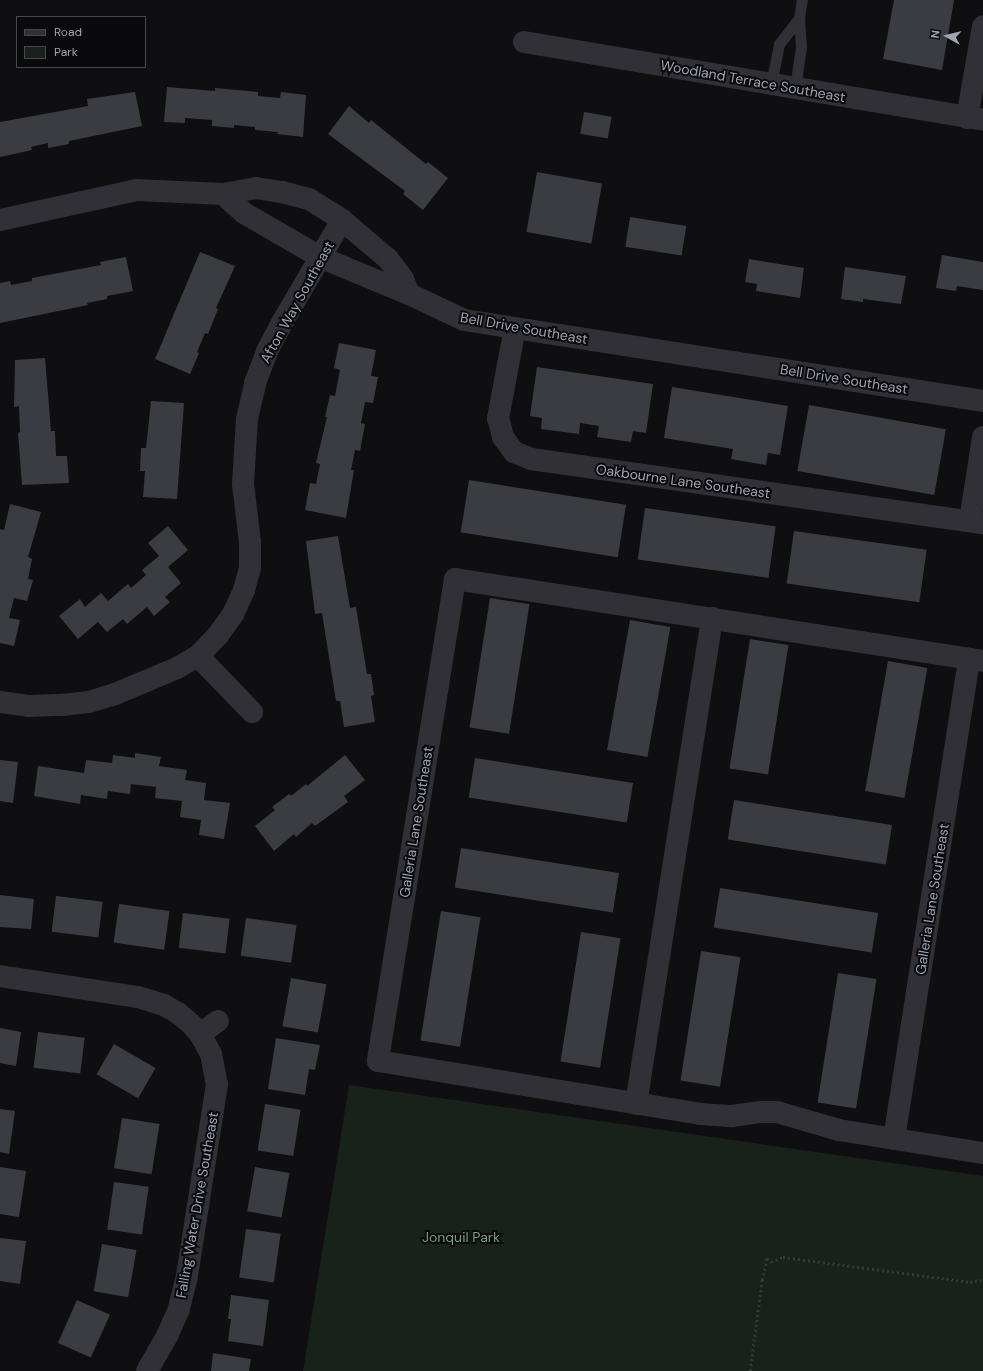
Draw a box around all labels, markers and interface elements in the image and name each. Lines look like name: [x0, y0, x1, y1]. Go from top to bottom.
legend: [16, 16, 146, 68]
north arrow: [927, 16, 967, 56]
text: Road: [54, 24, 82, 40]
text: N: [928, 29, 943, 39]
text: Park: [54, 44, 78, 60]
street label: Woodland Terrace Southeast: [659, 56, 847, 106]
street label: Afton Way Southeast: [257, 238, 337, 366]
street label: Bell Drive Southeast: [459, 309, 589, 347]
street label: Bell Drive Southeast: [779, 361, 909, 397]
street label: Oakbourne Lane Southeast: [595, 460, 771, 502]
street label: Galleria Lane Southeast: [396, 745, 436, 899]
street label: Galleria Lane Southeast: [912, 822, 952, 976]
street label: Falling Water Drive Southeast: [172, 1111, 222, 1299]
park label: Jonquil Park: [422, 1229, 500, 1245]

